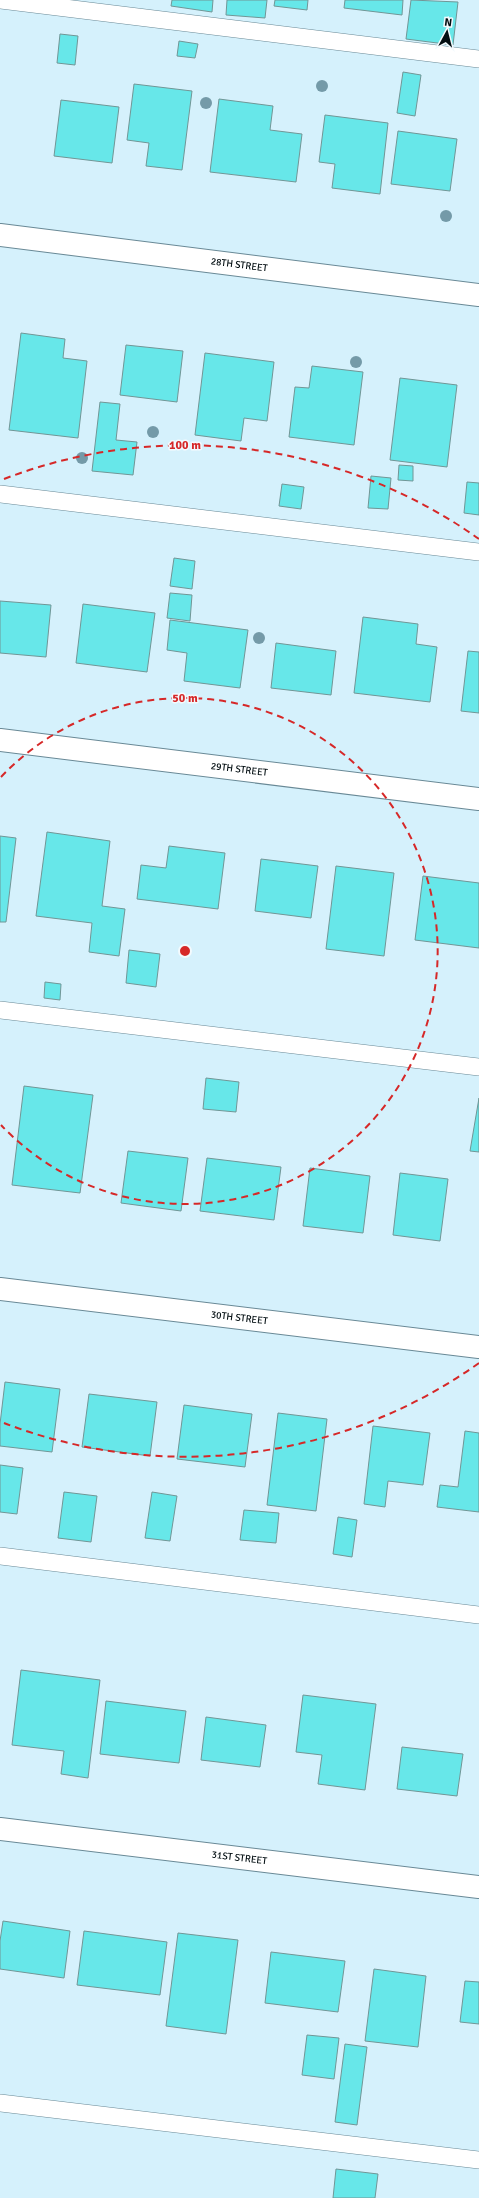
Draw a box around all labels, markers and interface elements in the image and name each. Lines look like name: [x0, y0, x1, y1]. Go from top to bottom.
north arrow: [427, 12, 467, 52]
text: N: [444, 16, 453, 29]
street label: 28TH STREET: [210, 255, 268, 274]
text: 100 m: [169, 438, 201, 453]
text: 50 m: [172, 691, 198, 706]
street label: 29TH STREET: [210, 760, 268, 779]
centre of rings: [178, 944, 192, 958]
street label: 30TH STREET: [210, 1309, 268, 1327]
street label: 31ST STREET: [211, 1849, 268, 1867]

